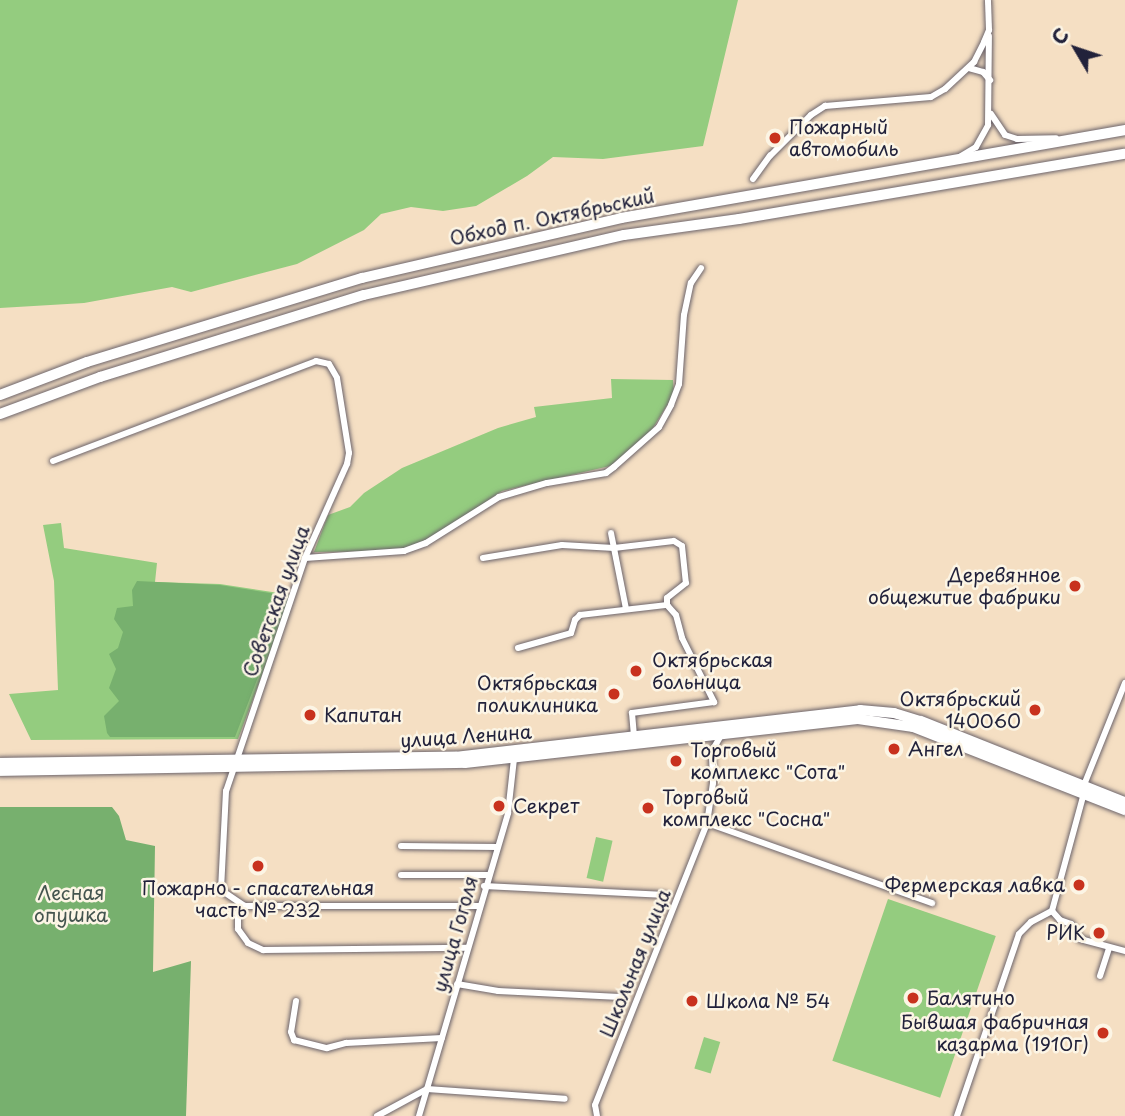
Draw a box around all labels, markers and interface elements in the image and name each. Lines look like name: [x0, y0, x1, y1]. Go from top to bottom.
north arrow: [1041, 14, 1111, 84]
text: С: [1044, 21, 1075, 50]
place label: Пожарный автомобиль: [789, 116, 898, 160]
marker: Пожарный автомобиль: [767, 130, 783, 146]
street label: Обход п. Октябрьский: [448, 184, 656, 250]
street label: Советская улица: [238, 522, 314, 680]
place label: Деревянное общежитие фабрики: [868, 564, 1061, 608]
marker: Деревянное общежитие фабрики: [1067, 578, 1083, 594]
place label: Октябрьская больница: [652, 649, 773, 693]
marker: Октябрьская больница: [626, 661, 646, 681]
place label: Октябрьская поликлиника: [477, 672, 598, 716]
marker: Октябрьская поликлиника: [604, 684, 624, 704]
place label: Октябрьский 140060: [900, 688, 1021, 732]
marker: Октябрьский 140060: [1027, 702, 1043, 718]
place label: Капитан: [324, 704, 402, 726]
marker: Капитан: [302, 707, 318, 723]
street label: улица Ленина: [399, 720, 533, 752]
place label: Ангел: [908, 738, 963, 760]
place label: Торговый комплекс "Сота": [690, 739, 845, 783]
marker: Ангел: [886, 741, 902, 757]
marker: Торговый комплекс "Сота": [668, 753, 684, 769]
place label: Торговый комплекс "Сосна": [662, 786, 830, 830]
place label: Секрет: [513, 795, 579, 817]
marker: Секрет: [491, 798, 507, 814]
marker: Торговый комплекс "Сосна": [640, 800, 656, 816]
marker: Пожарно - спасательная часть № 232: [250, 858, 266, 874]
street label: улица Гоголя: [427, 873, 483, 995]
place label: Фермерская лавка: [885, 874, 1065, 896]
place label: Пожарно - спасательная часть № 232: [141, 877, 375, 921]
marker: Фермерская лавка: [1071, 877, 1087, 893]
park label: Лесная опушка: [34, 882, 108, 926]
street label: Школьная улица: [595, 885, 675, 1041]
place label: РИК: [1046, 922, 1085, 944]
marker: РИК: [1091, 925, 1107, 941]
place label: Балятино: [927, 987, 1015, 1009]
place label: Школа № 54: [706, 990, 830, 1012]
marker: Балятино: [905, 990, 921, 1006]
marker: Школа № 54: [684, 993, 700, 1009]
place label: Бывшая фабричная казарма (1910г): [901, 1011, 1089, 1055]
marker: Бывшая фабричная казарма (1910г): [1095, 1025, 1111, 1041]

